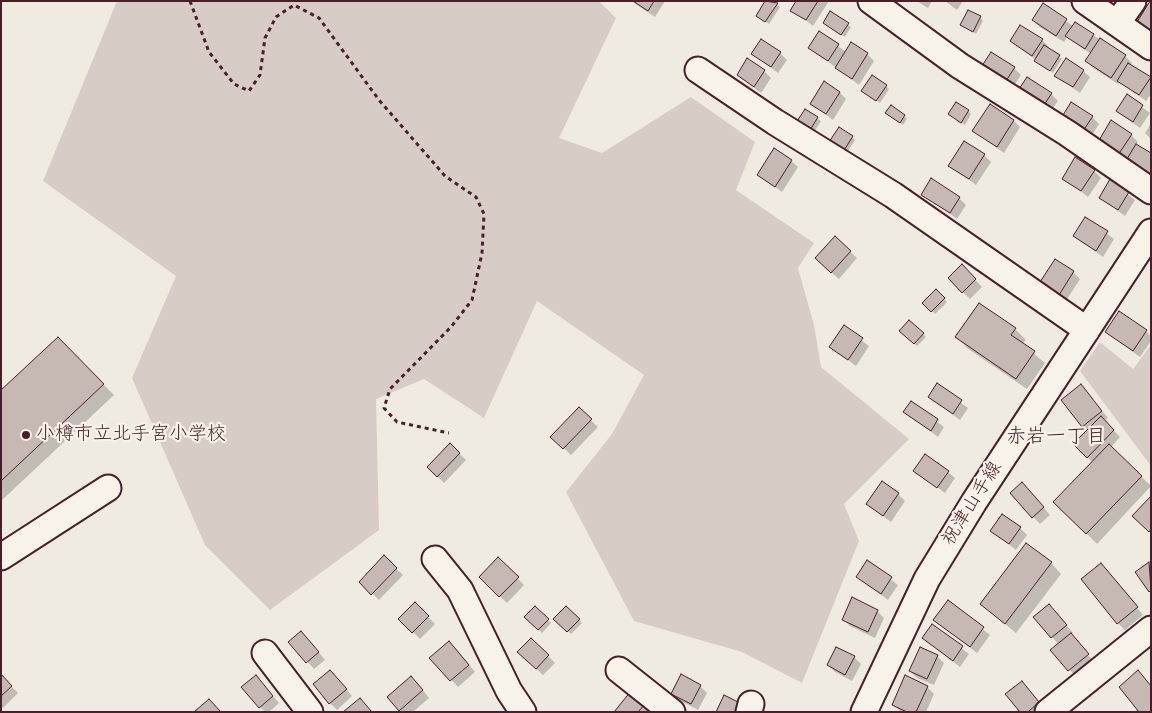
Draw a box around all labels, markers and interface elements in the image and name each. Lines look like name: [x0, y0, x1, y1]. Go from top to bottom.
place label: 小樽市立北手宮小学校: [36, 424, 226, 446]
district label: 赤岩一丁目: [1006, 426, 1106, 450]
marker: 小樽市立北手宮小学校: [20, 429, 32, 441]
street label: 祝津山手線: [938, 458, 1008, 550]

